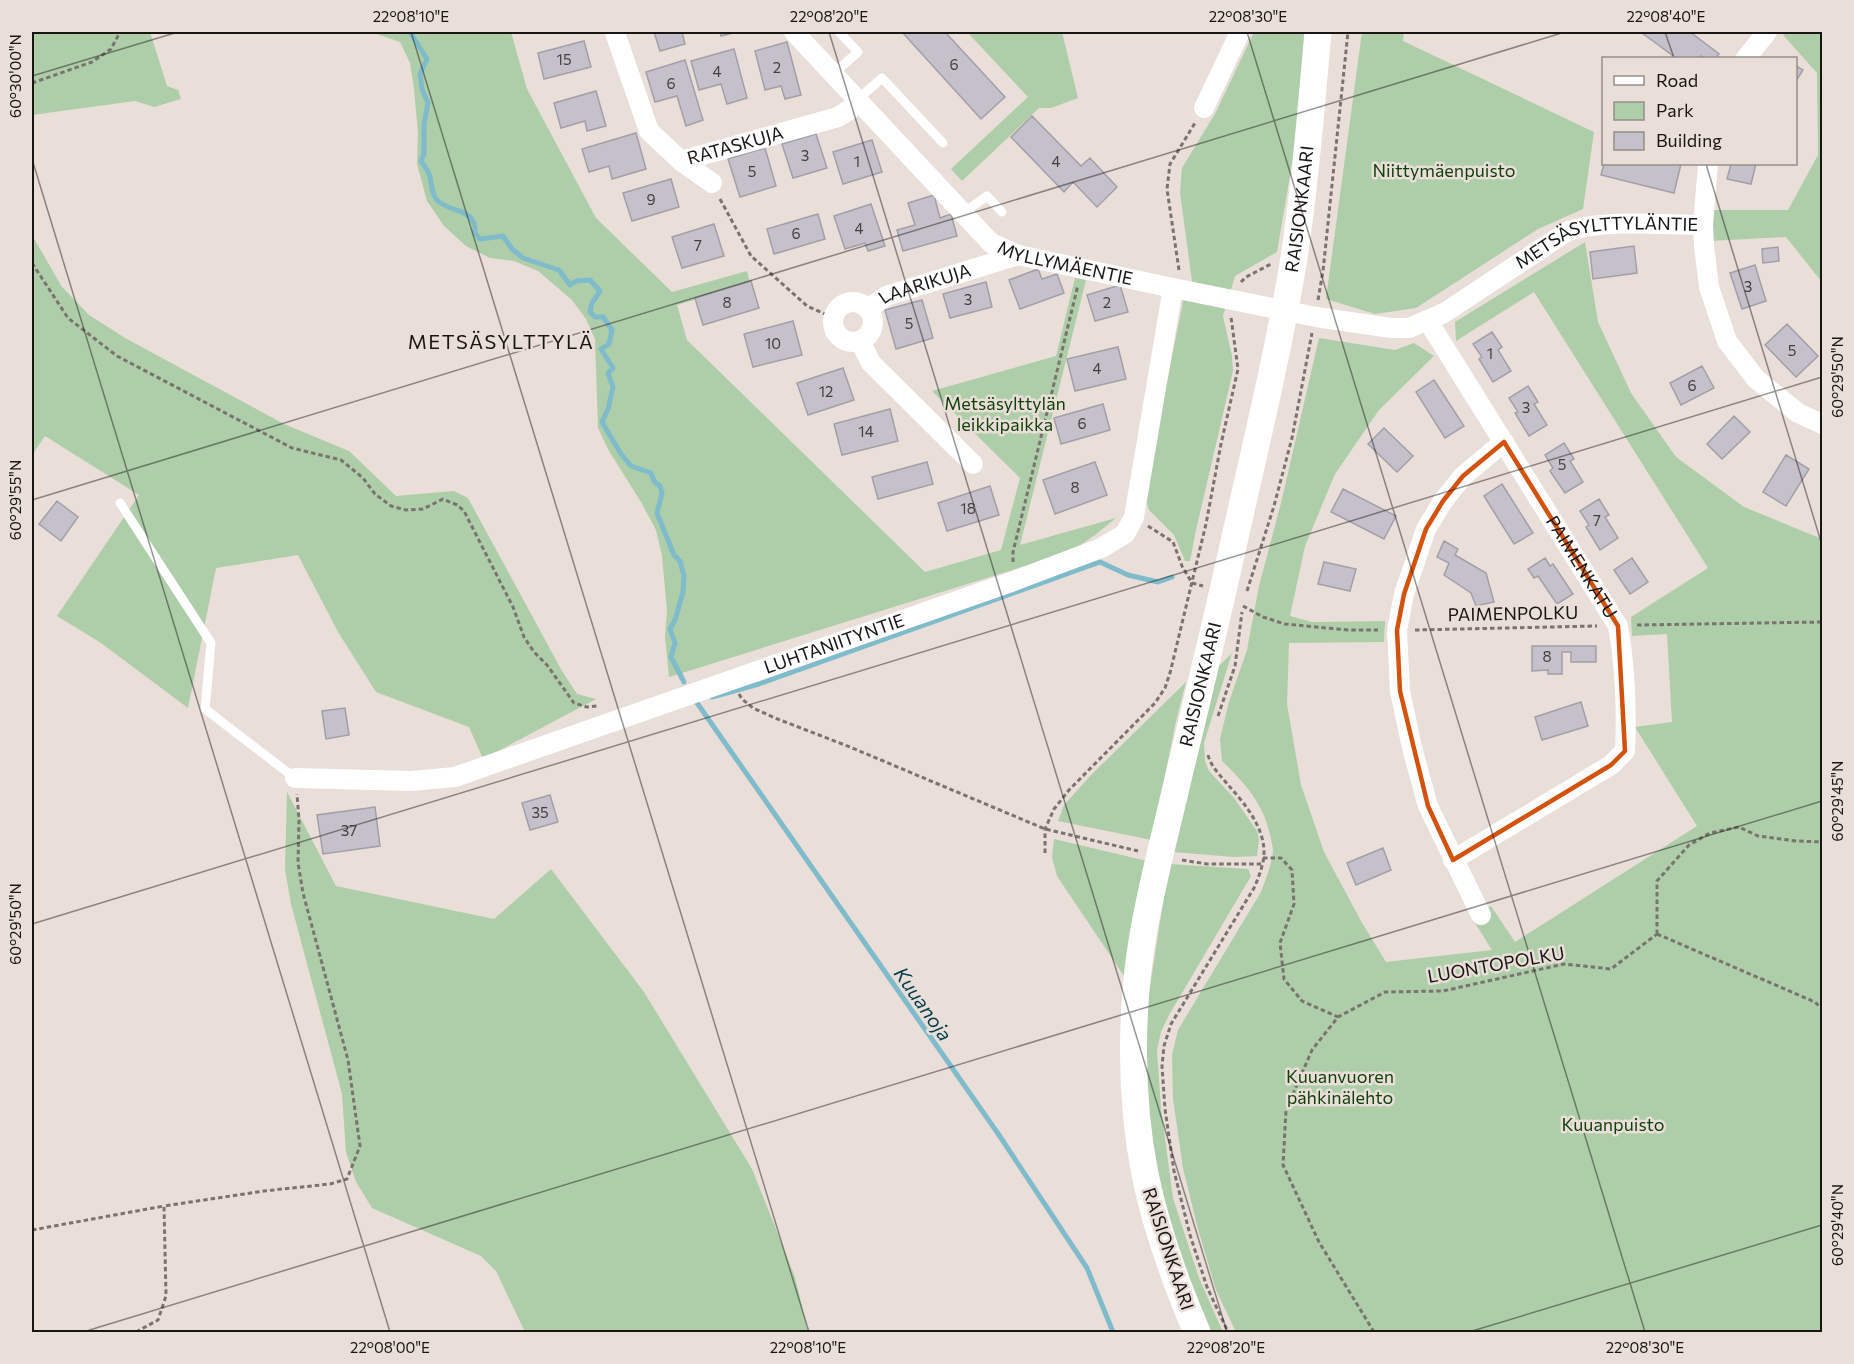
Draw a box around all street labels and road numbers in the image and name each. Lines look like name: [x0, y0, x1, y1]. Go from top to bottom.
street label: RATASKUJA: [685, 121, 786, 169]
street label: RAISIONKAARI: [1280, 145, 1318, 274]
street label: METSÄSYLTTYLÄNTIE: [1511, 211, 1698, 273]
street label: MYLLYMÄENTIE: [994, 235, 1135, 289]
street label: LAARIKUJA: [873, 258, 973, 308]
street label: PAIMENKATU: [1542, 511, 1622, 622]
street label: PAIMENPOLKU: [1447, 601, 1579, 625]
street label: LUHTANIITYNTIE: [761, 608, 907, 678]
street label: RAISIONKAARI: [1174, 620, 1225, 749]
street label: LUONTOPOLKU: [1426, 941, 1566, 987]
street label: RAISIONKAARI: [1139, 1185, 1199, 1313]

